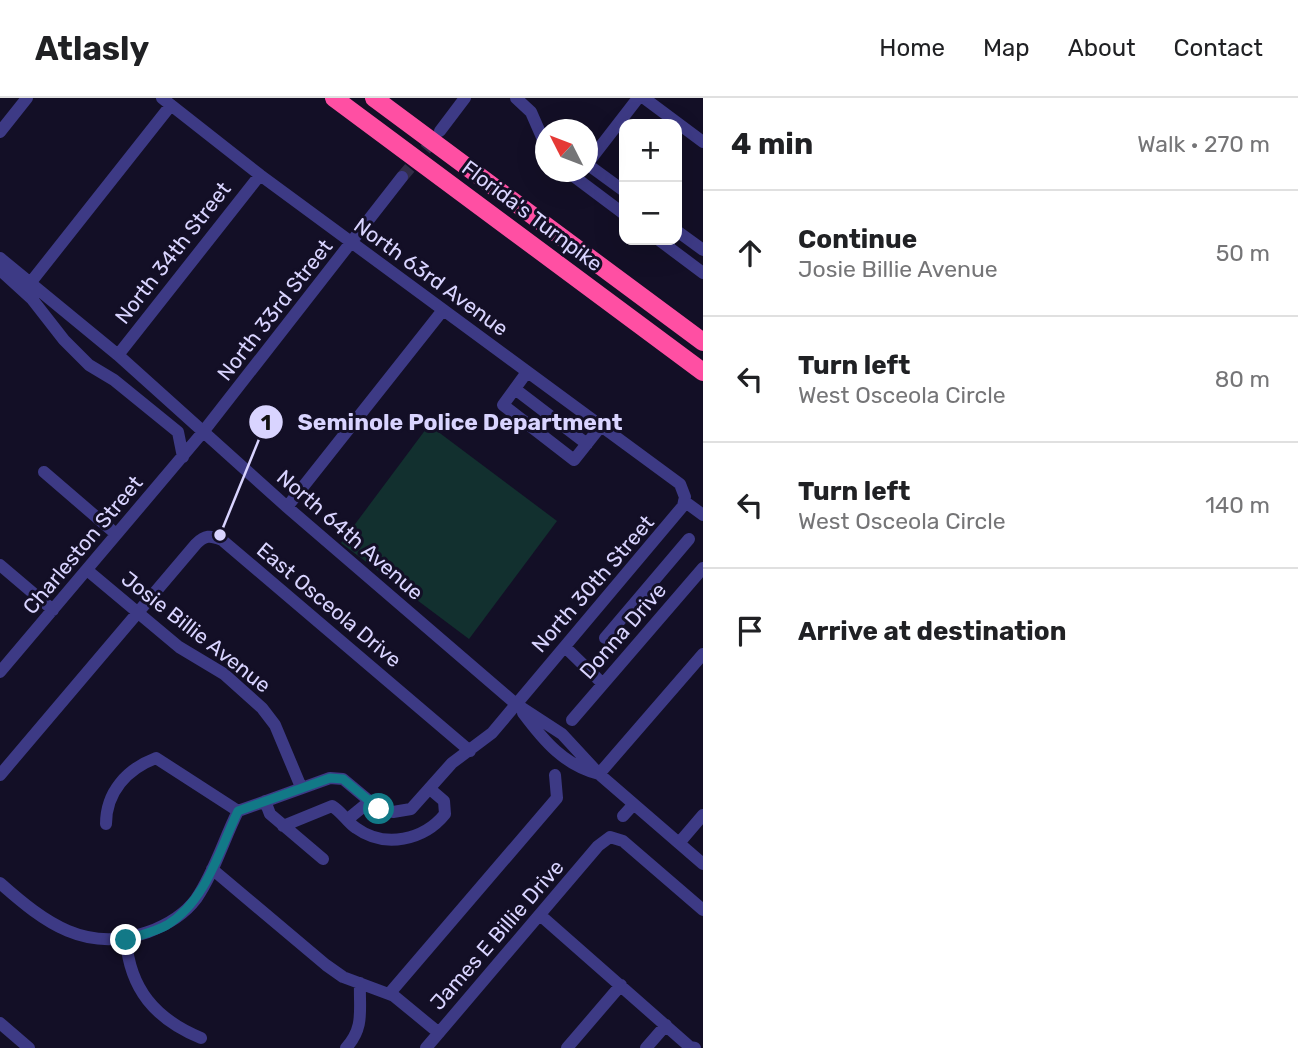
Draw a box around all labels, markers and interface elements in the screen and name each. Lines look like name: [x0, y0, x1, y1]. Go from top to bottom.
text: Atlasly: [35, 29, 149, 68]
text: Home: [879, 34, 945, 62]
text: Map: [983, 34, 1030, 62]
text: About: [1068, 34, 1136, 62]
text: Contact: [1174, 34, 1263, 62]
north arrow: [535, 119, 598, 182]
map controls: [619, 119, 682, 245]
button: +: [619, 119, 682, 182]
text: 4 min: [731, 126, 813, 162]
text: Walk · 270 m: [1137, 130, 1270, 158]
street label: Florida's Turnpike: [457, 155, 607, 276]
street label: North 34th Street: [109, 177, 236, 329]
button: −: [619, 182, 682, 245]
street label: North 63rd Avenue: [349, 212, 513, 341]
text: Continue: [798, 224, 917, 255]
street label: North 33rd Street: [212, 234, 337, 385]
icon: ahead: [731, 234, 769, 272]
text: 50 m: [1216, 239, 1270, 267]
text: Josie Billie Avenue: [798, 255, 998, 283]
text: Turn left: [798, 350, 910, 381]
icon: left: [731, 360, 769, 398]
text: 80 m: [1215, 365, 1270, 393]
text: West Osceola Circle: [798, 381, 1006, 409]
callout: Seminole Police Department: [249, 400, 637, 444]
text: Seminole Police Department: [298, 408, 623, 436]
text: 1: [261, 410, 271, 435]
street label: North 64th Avenue: [272, 464, 429, 605]
street label: Charleston Street: [18, 470, 148, 619]
text: Turn left: [798, 476, 910, 507]
icon: left: [731, 486, 769, 524]
text: 140 m: [1205, 491, 1270, 519]
text: West Osceola Circle: [798, 507, 1006, 535]
street label: North 30th Street: [526, 510, 659, 657]
street label: East Osceola Drive: [252, 537, 407, 672]
street label: Josie Billie Avenue: [117, 566, 276, 698]
street label: Donna Drive: [574, 577, 671, 684]
icon: arrive: [731, 612, 769, 650]
text: Arrive at destination: [798, 616, 1066, 647]
route start: [363, 793, 394, 824]
street label: James E Billie Drive: [425, 854, 569, 1015]
route end: [110, 924, 141, 955]

